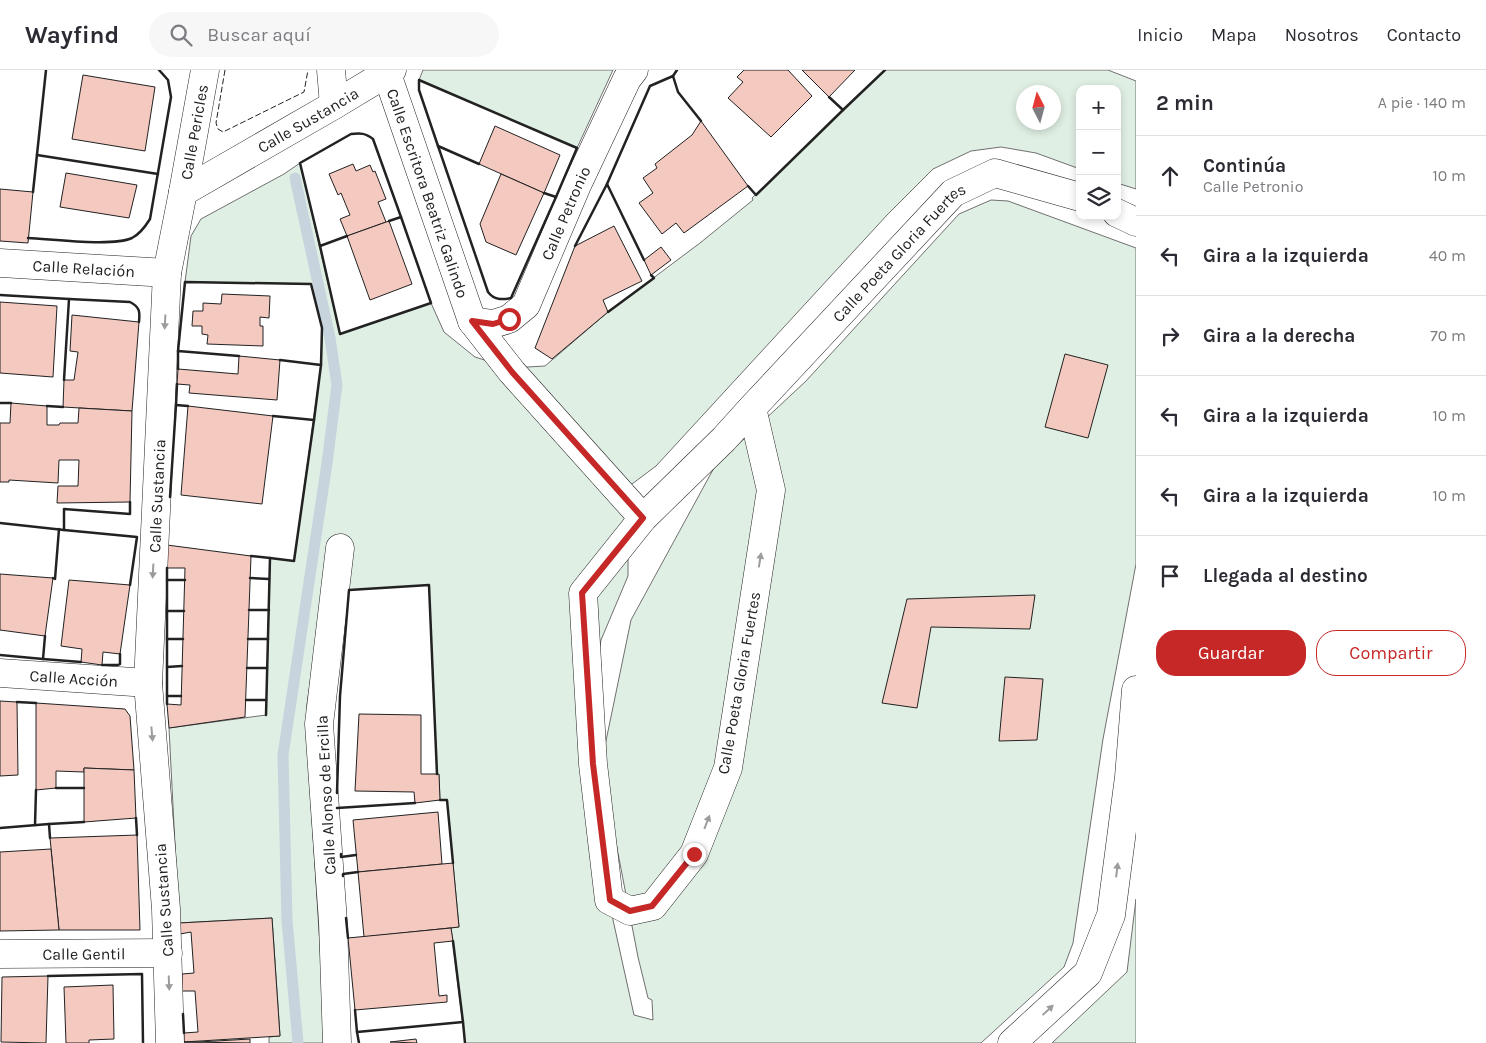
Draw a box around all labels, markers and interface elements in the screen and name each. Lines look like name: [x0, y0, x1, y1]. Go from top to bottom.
search box: [149, 12, 499, 57]
text: Wayfind: [25, 21, 119, 49]
icon: search: [167, 21, 195, 49]
text: Buscar aquí: [207, 24, 311, 46]
text: Inicio: [1137, 24, 1183, 46]
text: Mapa: [1211, 24, 1257, 46]
text: Nosotros: [1285, 24, 1359, 46]
text: Contacto: [1387, 24, 1461, 46]
street label: Calle Pericles: [176, 83, 212, 181]
street label: Calle Sustancia: [254, 83, 362, 157]
north arrow: [1016, 85, 1061, 130]
map controls: [1076, 85, 1121, 220]
button: +: [1076, 85, 1121, 130]
street label: Calle Escritora Beatriz Galindo: [383, 86, 473, 300]
text: 2 min: [1156, 91, 1214, 115]
text: A pie · 140 m: [1378, 93, 1466, 112]
button: −: [1076, 130, 1121, 175]
text: Continúa: [1203, 155, 1286, 177]
icon: ahead: [1156, 162, 1184, 190]
street label: Calle Petronio: [537, 163, 594, 263]
text: 10 m: [1432, 166, 1466, 185]
button: layers: [1076, 175, 1121, 220]
text: Calle Petronio: [1203, 177, 1303, 196]
street label: Calle Poeta Gloria Fuertes: [828, 179, 969, 326]
icon: left: [1156, 242, 1184, 270]
text: Gira a la izquierda: [1203, 245, 1369, 267]
text: 40 m: [1429, 246, 1466, 265]
street label: Calle Relación: [32, 255, 136, 281]
route start: [498, 308, 521, 331]
one-way arrow: [160, 314, 168, 330]
icon: right: [1156, 322, 1184, 350]
text: Gira a la derecha: [1203, 325, 1355, 347]
text: 70 m: [1430, 326, 1466, 345]
icon: left: [1156, 402, 1184, 430]
text: Gira a la izquierda: [1203, 405, 1369, 427]
text: 10 m: [1432, 406, 1466, 425]
street label: Calle Sustancia: [145, 439, 169, 553]
icon: left: [1156, 482, 1184, 510]
text: Gira a la izquierda: [1203, 485, 1369, 507]
text: 10 m: [1432, 486, 1466, 505]
one-way arrow: [756, 552, 764, 568]
icon: arrive: [1156, 562, 1184, 590]
one-way arrow: [149, 564, 157, 580]
text: Llegada al destino: [1203, 565, 1368, 587]
street label: Calle Poeta Gloria Fuertes: [714, 590, 764, 776]
button: Guardar: [1156, 630, 1306, 676]
button: Compartir: [1316, 630, 1466, 676]
street label: Calle Acción: [29, 666, 119, 690]
street label: Calle Alonso de Ercilla: [312, 715, 340, 875]
one-way arrow: [148, 726, 156, 742]
one-way arrow: [704, 814, 711, 829]
street label: Calle Sustancia: [151, 843, 177, 957]
route end: [683, 843, 706, 866]
one-way arrow: [1113, 862, 1121, 878]
street label: Calle Gentil: [42, 944, 126, 963]
one-way arrow: [165, 975, 173, 991]
one-way arrow: [1041, 1004, 1053, 1016]

